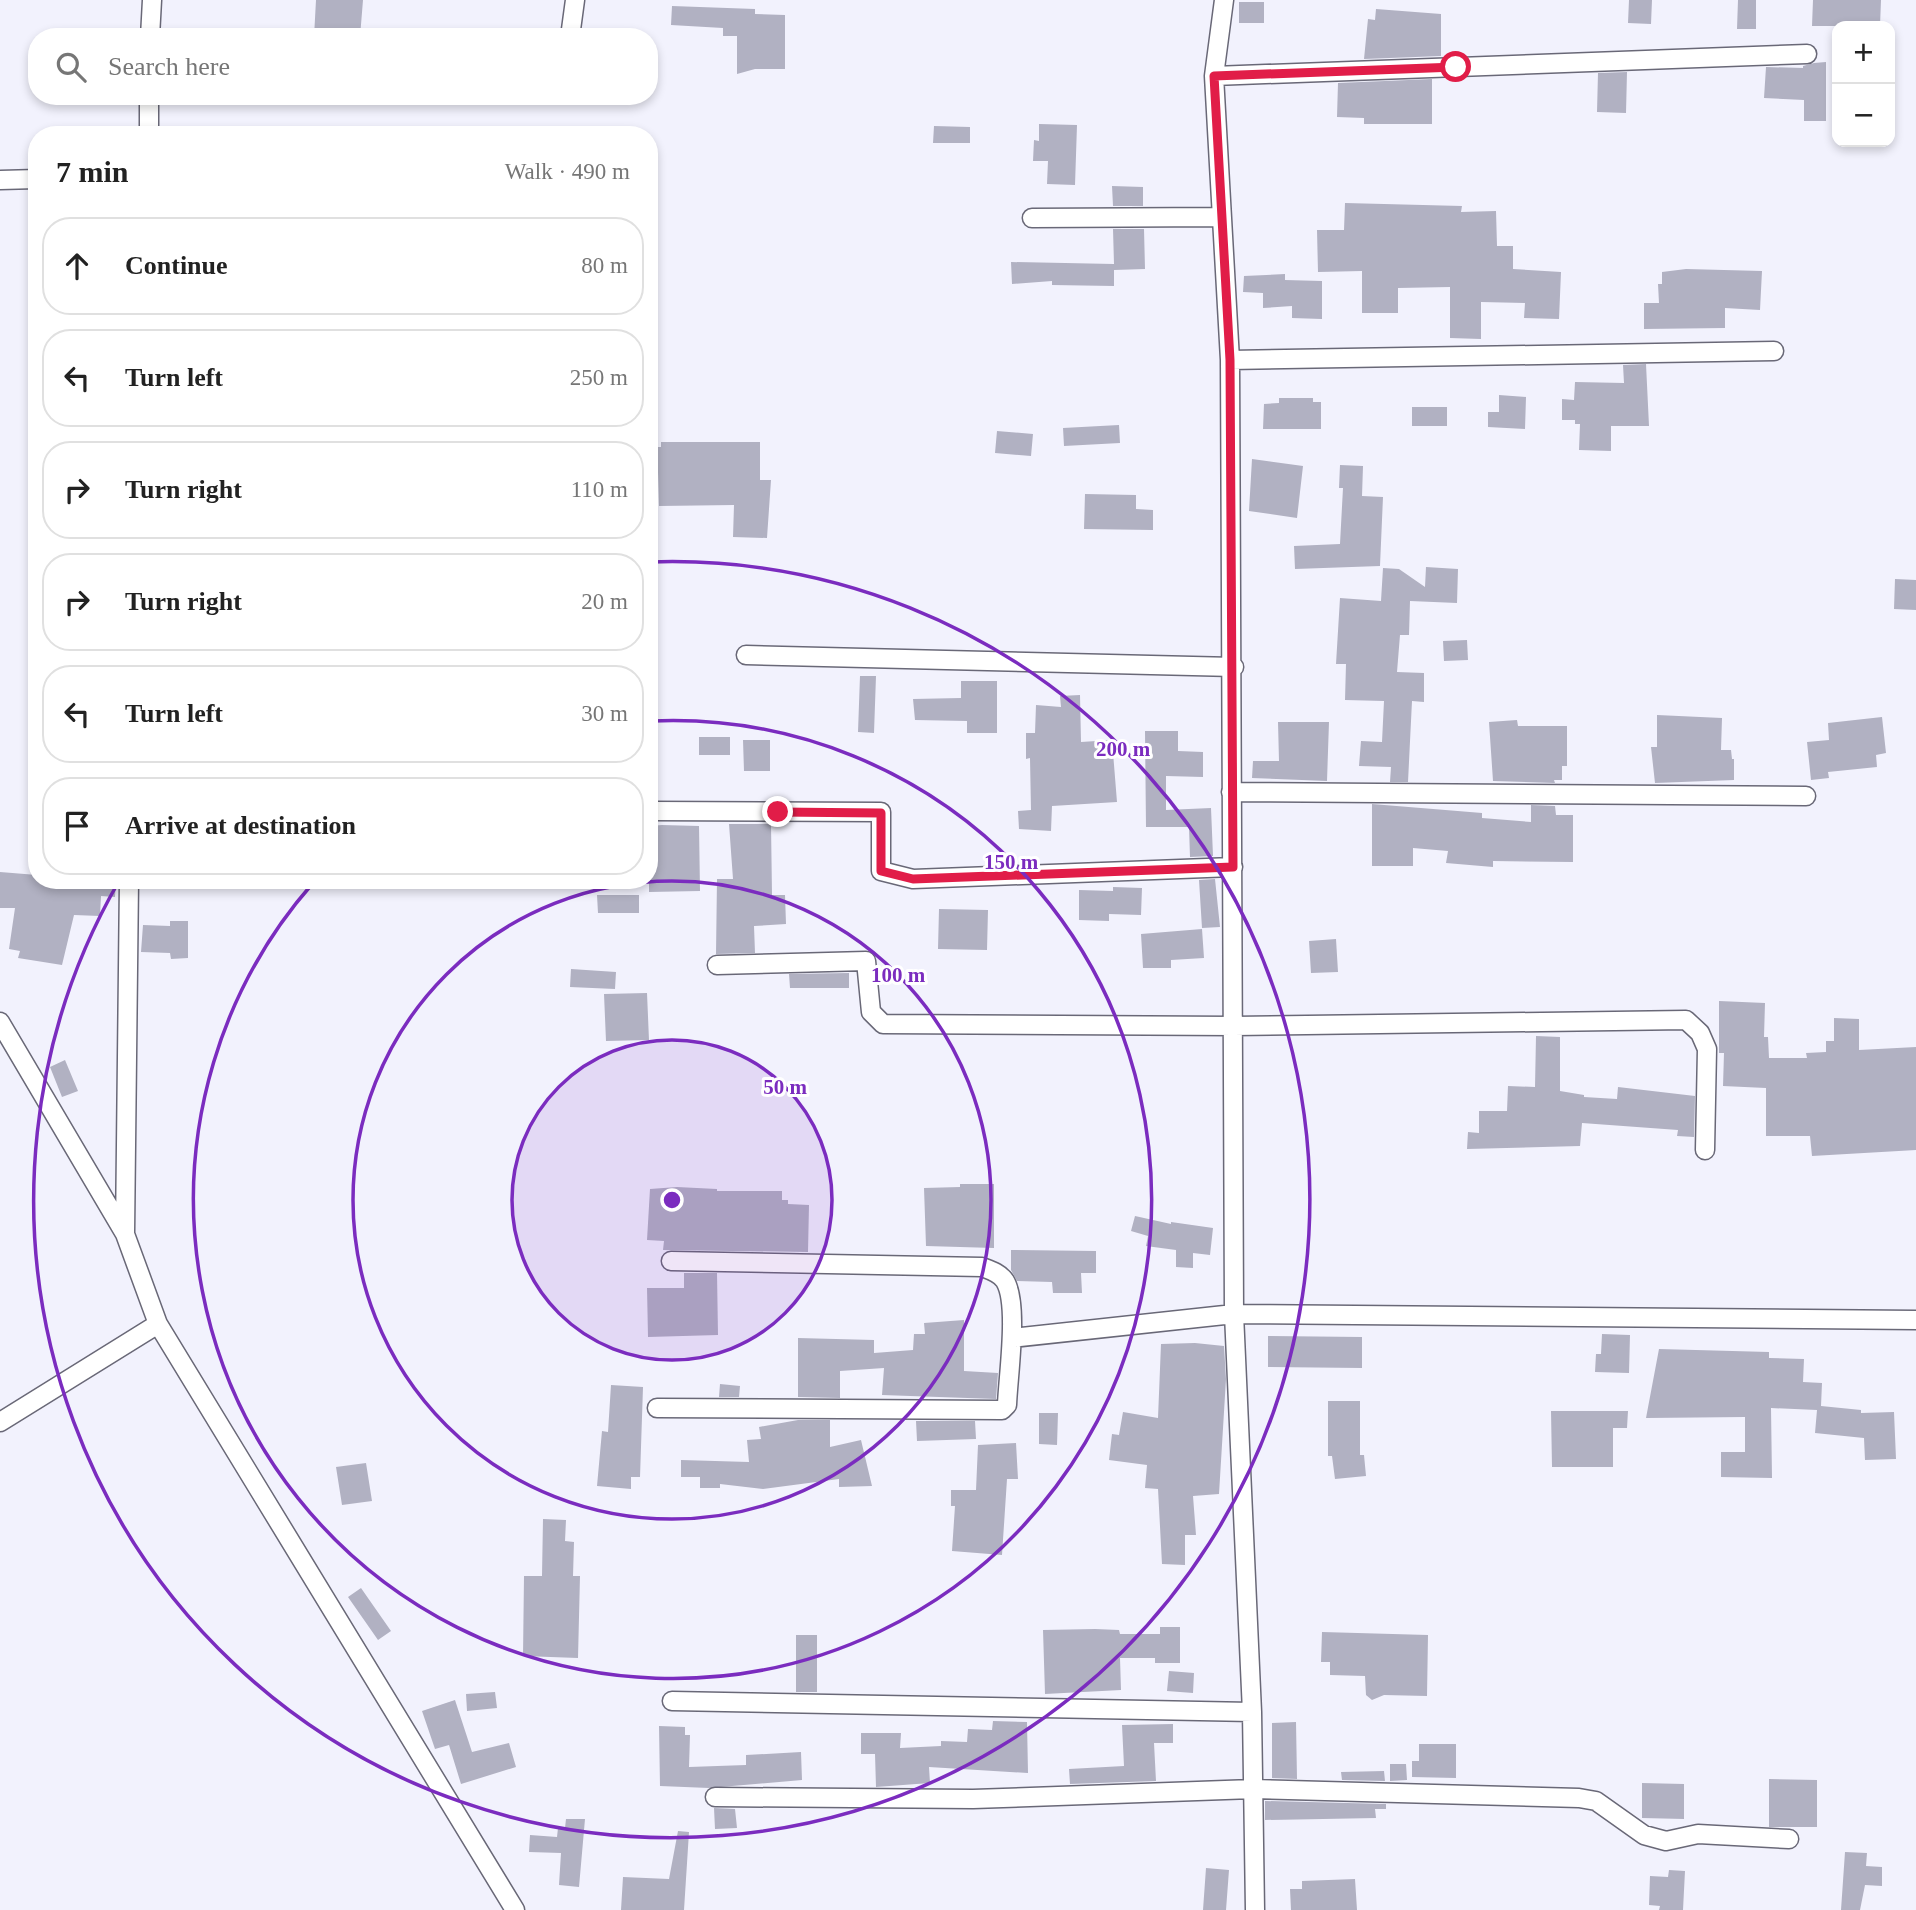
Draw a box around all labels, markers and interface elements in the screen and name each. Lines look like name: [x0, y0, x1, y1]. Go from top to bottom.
map controls: [1832, 21, 1895, 147]
button: +: [1832, 21, 1895, 84]
search box: [28, 28, 658, 105]
icon: search: [52, 48, 90, 86]
route start: [1440, 51, 1471, 82]
text: Search here: [108, 52, 230, 81]
button: −: [1832, 84, 1895, 147]
text: 7 min: [56, 155, 129, 188]
text: Walk · 490 m: [505, 159, 630, 184]
icon: ahead: [58, 247, 96, 285]
text: Continue: [125, 251, 228, 280]
text: 80 m: [581, 253, 628, 278]
icon: left: [58, 359, 96, 397]
text: Turn left: [125, 363, 223, 392]
text: 250 m: [570, 365, 628, 390]
icon: right: [58, 471, 96, 509]
text: Turn right: [125, 475, 242, 504]
text: 110 m: [571, 477, 628, 502]
icon: right: [58, 583, 96, 621]
text: Turn right: [125, 587, 242, 616]
text: 20 m: [581, 589, 628, 614]
icon: left: [58, 695, 96, 733]
text: Turn left: [125, 699, 223, 728]
text: 30 m: [581, 701, 628, 726]
text: 200 m: [1096, 737, 1151, 761]
route end: [762, 796, 793, 827]
icon: arrive: [58, 807, 96, 845]
text: Arrive at destination: [125, 811, 356, 840]
text: 150 m: [984, 850, 1039, 874]
text: 100 m: [871, 963, 926, 987]
text: 50 m: [763, 1075, 807, 1099]
centre of rings: [660, 1188, 684, 1212]

